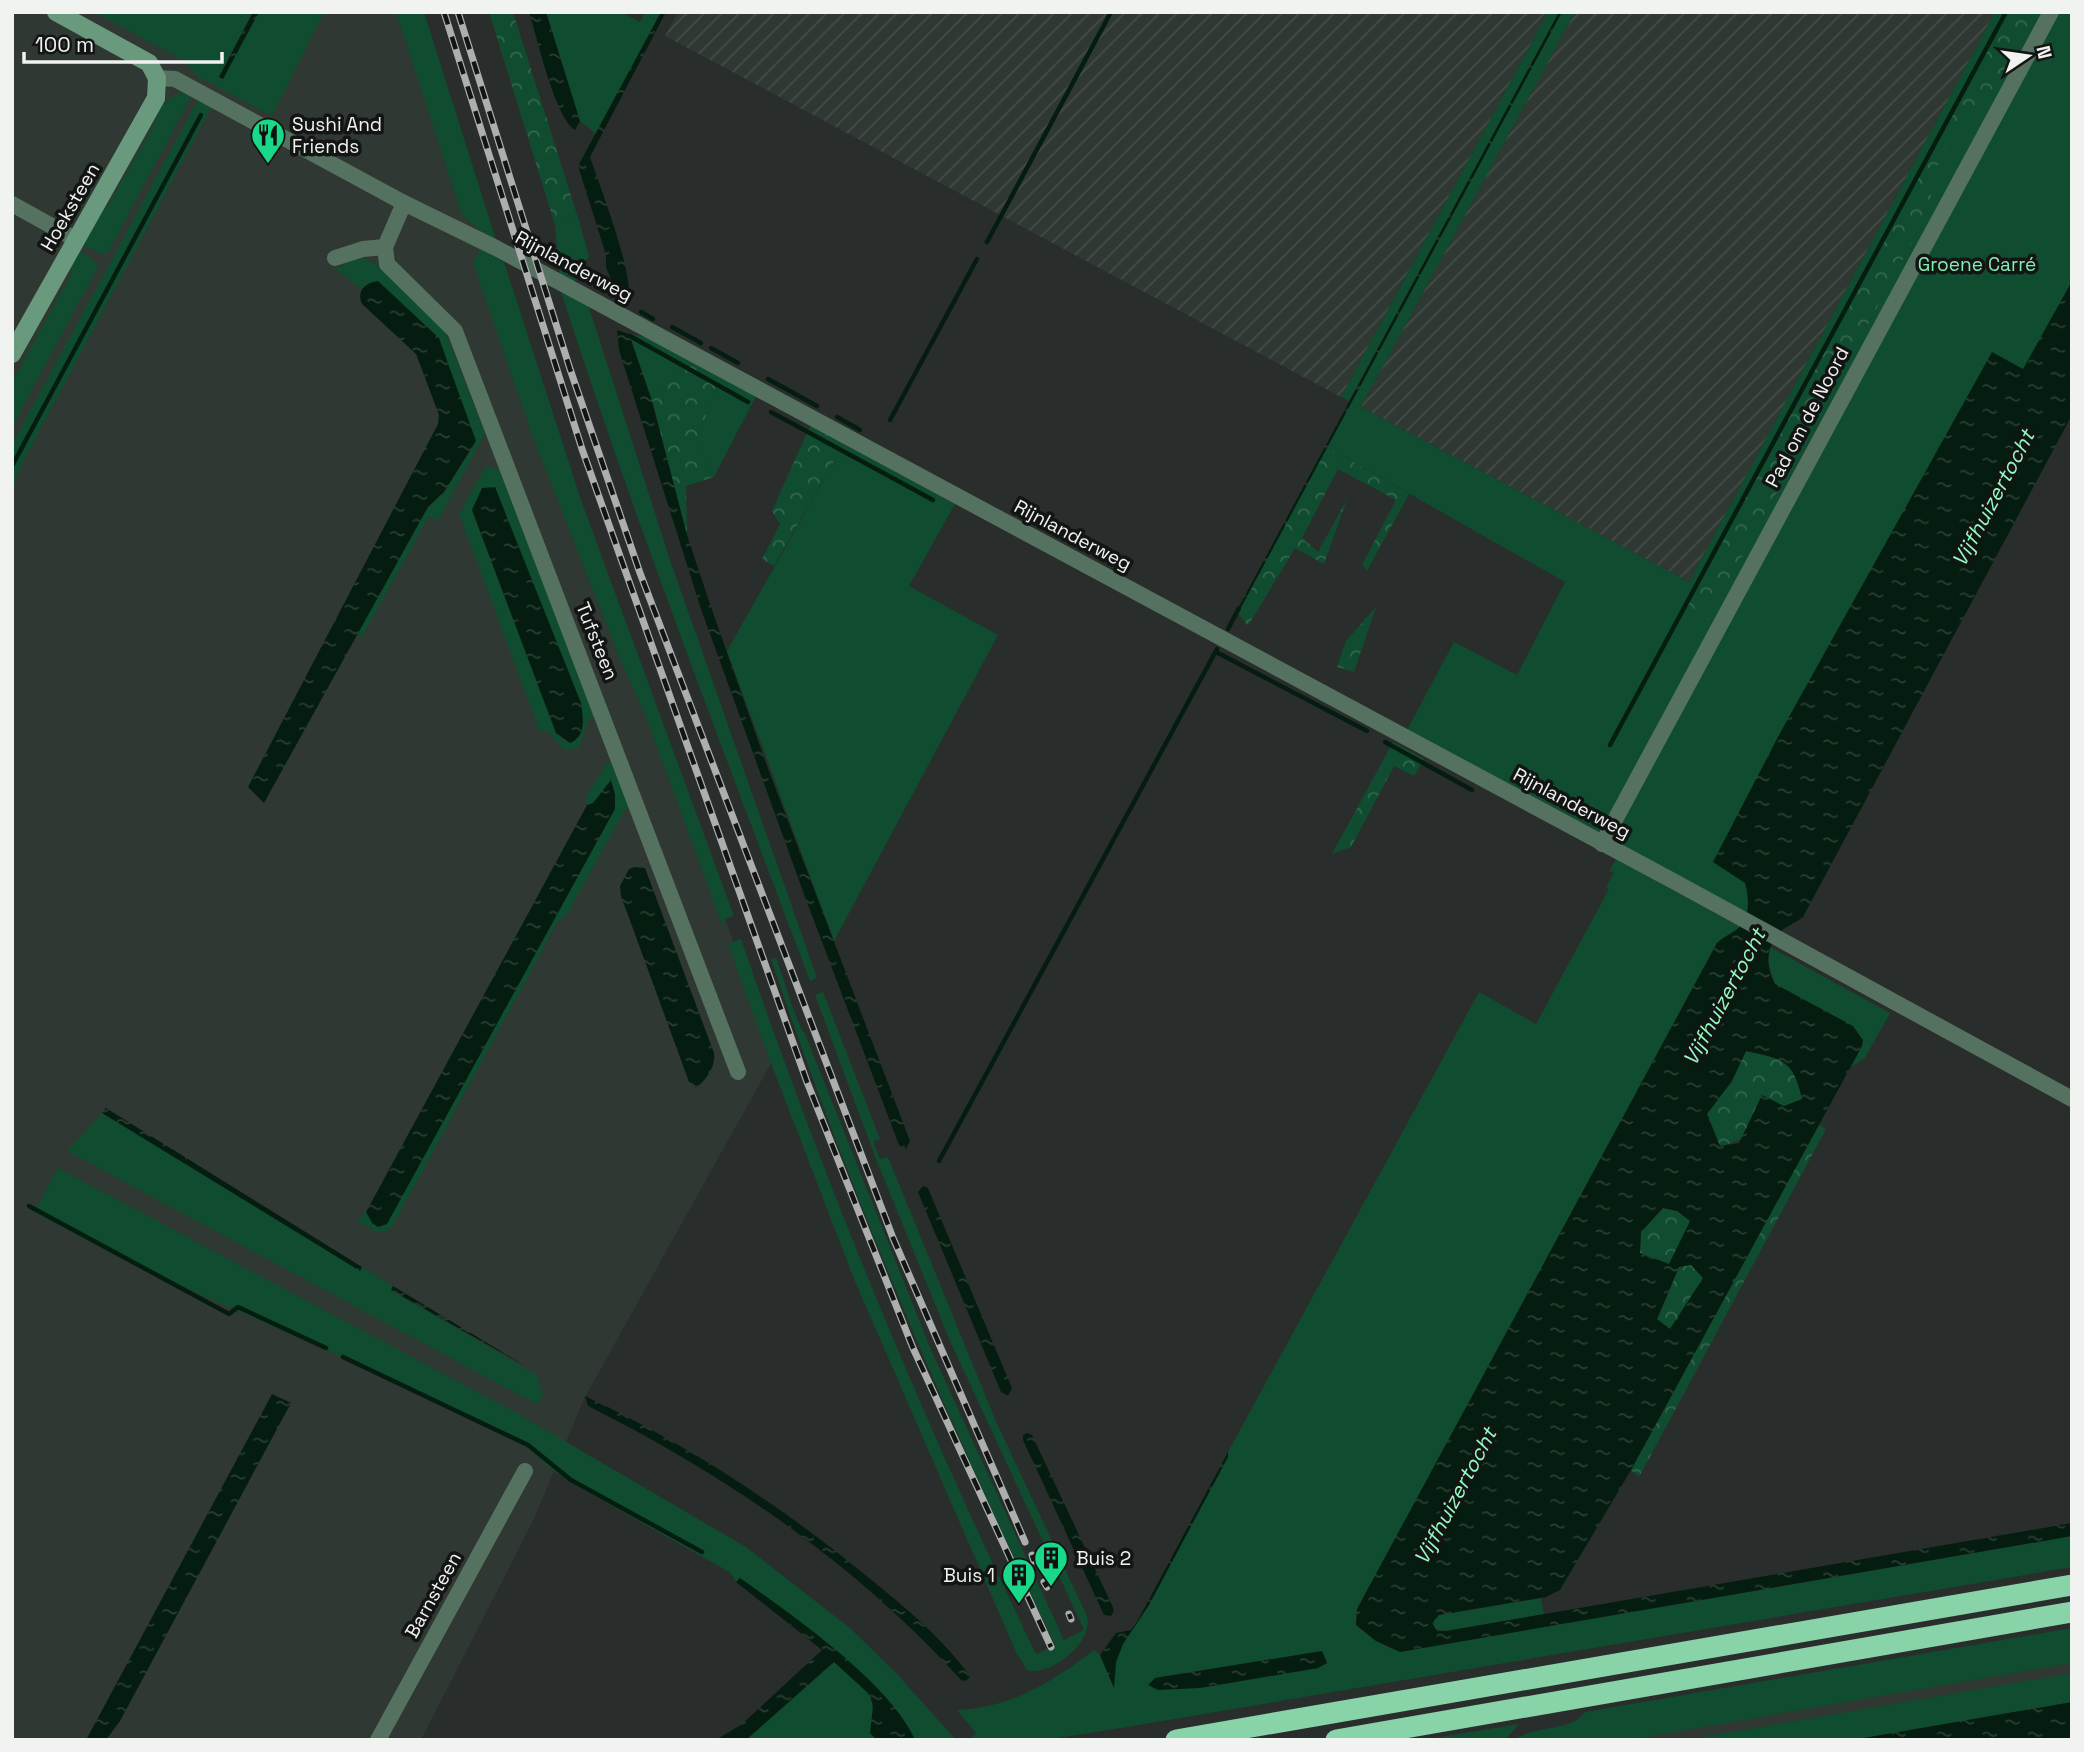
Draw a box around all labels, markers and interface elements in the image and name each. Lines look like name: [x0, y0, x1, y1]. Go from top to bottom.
scale bar: [24, 21, 222, 65]
north arrow: [1993, 21, 2063, 91]
text: 100 m: [35, 31, 94, 58]
text: N: [2030, 43, 2058, 61]
place label: Sushi And Friends: [292, 112, 382, 159]
restaurant icon: Sushi And Friends: [249, 116, 287, 165]
street label: Hoeksteen: [35, 158, 105, 256]
street label: Rijnlanderweg: [511, 225, 637, 307]
park label: Groene Carré: [1918, 252, 2036, 277]
street label: Pad om de Noord: [1759, 342, 1855, 492]
water label: Vijfhuizertocht: [1946, 423, 2042, 571]
street label: Rijnlanderweg: [1010, 494, 1136, 576]
street label: Tufsteen: [570, 598, 624, 684]
street label: Rijnlanderweg: [1509, 762, 1635, 844]
water label: Vijfhuizertocht: [1677, 922, 1773, 1070]
water label: Vijfhuizertocht: [1408, 1421, 1504, 1569]
building icon: Buis 2: [1032, 1539, 1070, 1588]
place label: Buis 2: [1076, 1546, 1131, 1571]
street label: Barnsteen: [399, 1548, 467, 1642]
building icon: Buis 1: [1000, 1556, 1038, 1605]
place label: Buis 1: [943, 1563, 995, 1588]

